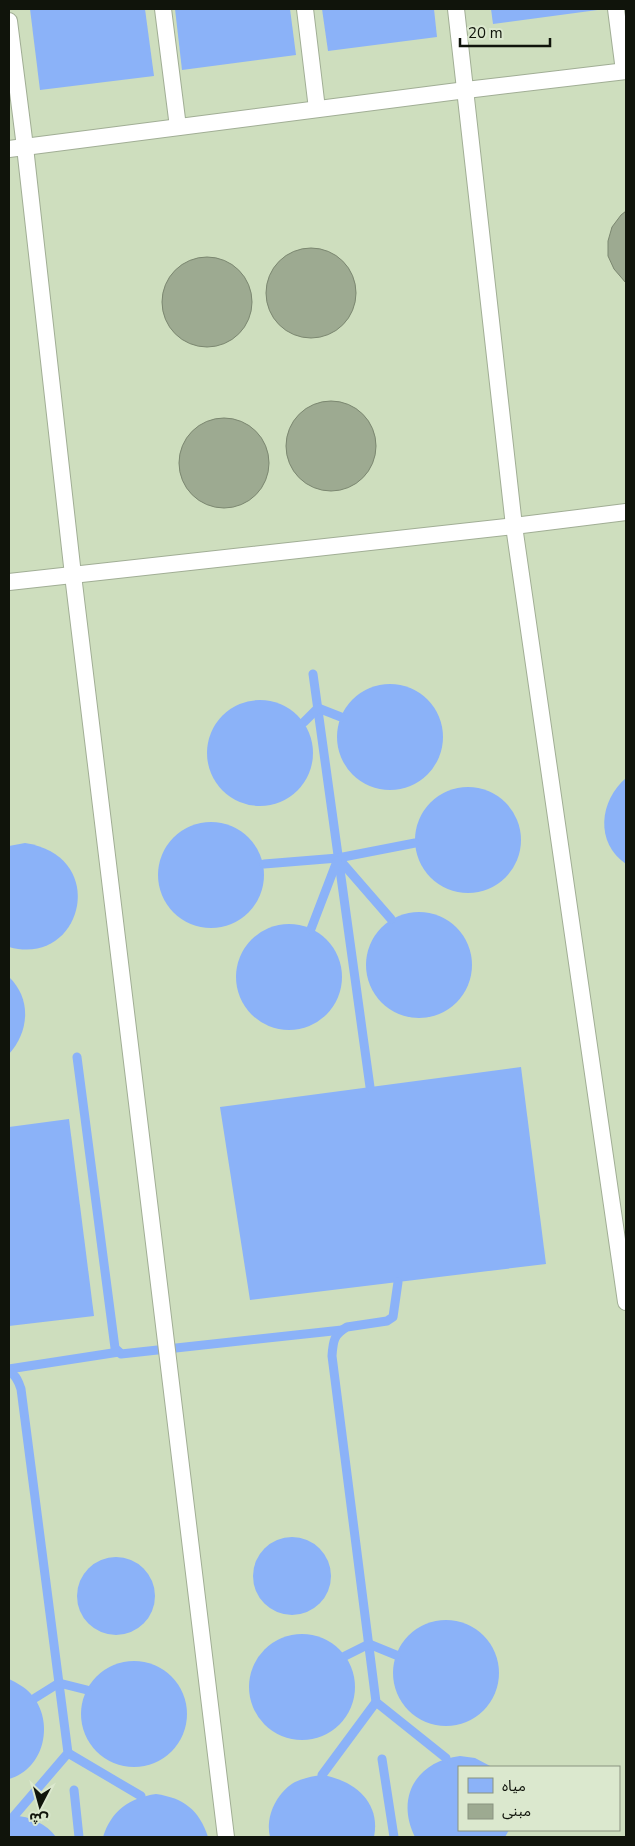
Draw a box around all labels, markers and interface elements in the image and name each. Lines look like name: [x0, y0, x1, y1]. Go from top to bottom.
scale bar: [460, 15, 550, 47]
text: 20 m: [468, 23, 503, 43]
legend: [458, 1766, 620, 1831]
text: مياه: [502, 1776, 526, 1796]
north arrow: [15, 1781, 65, 1831]
text: مبنى: [502, 1801, 531, 1821]
text: ش: [28, 1808, 49, 1829]

